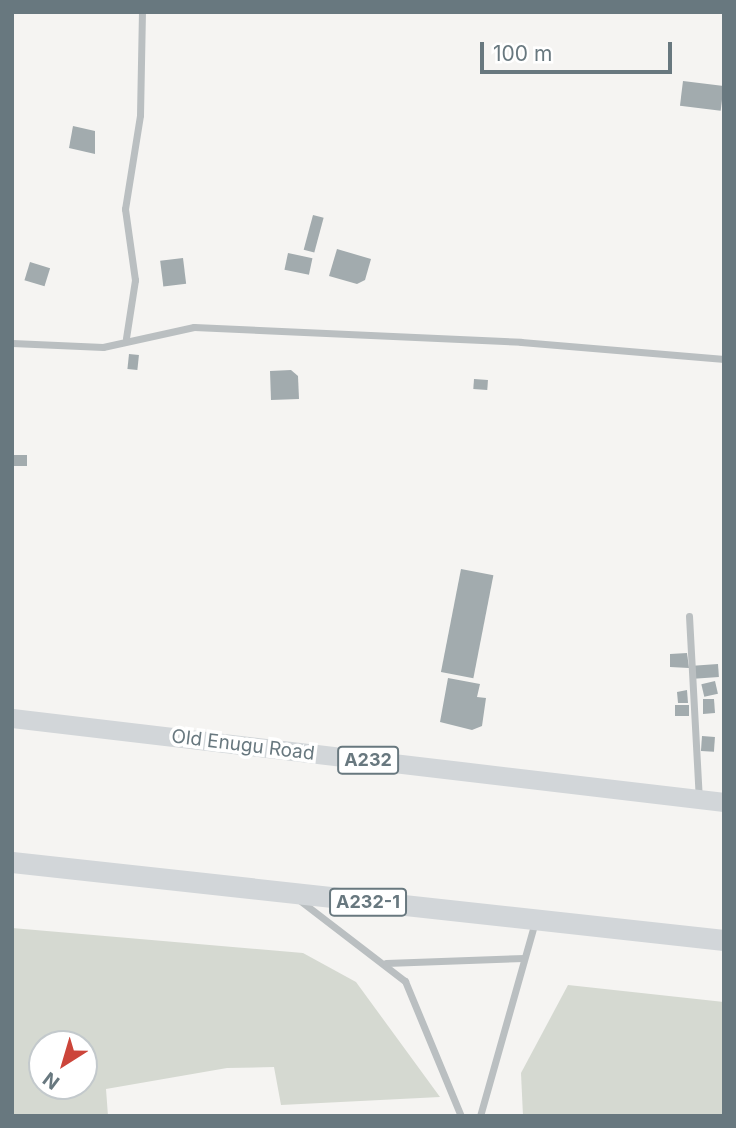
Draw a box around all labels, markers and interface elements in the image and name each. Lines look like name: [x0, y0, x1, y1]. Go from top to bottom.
scale bar: [484, 28, 676, 72]
text: 100 m: [493, 41, 552, 66]
street label: Old Enugu Road: [170, 725, 316, 765]
road number: A232: [336, 746, 400, 774]
road number: A232-1: [328, 888, 408, 917]
north arrow: [28, 1030, 98, 1100]
text: N: [39, 1067, 64, 1094]

